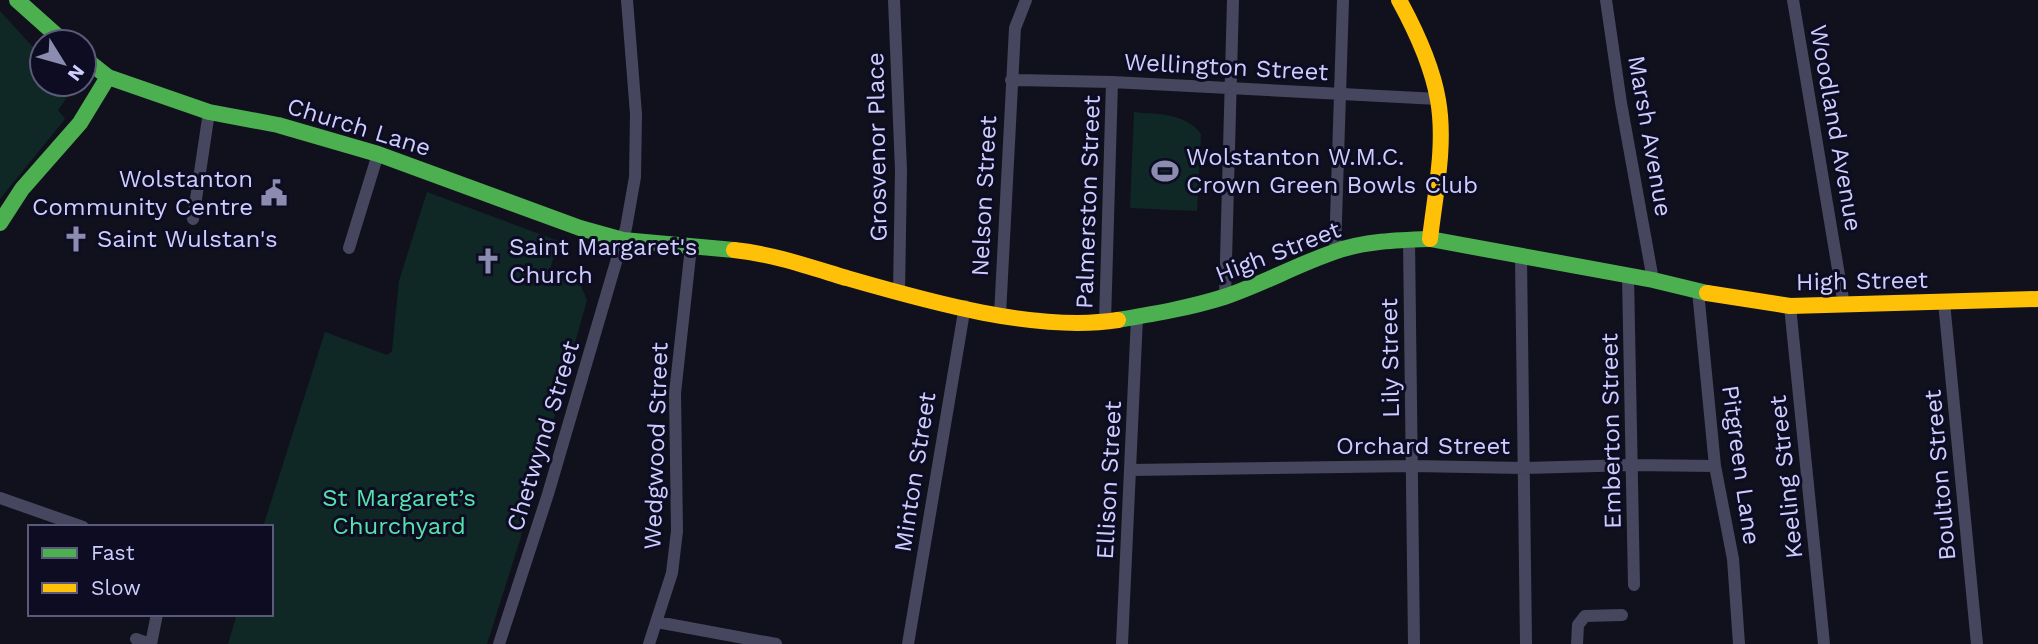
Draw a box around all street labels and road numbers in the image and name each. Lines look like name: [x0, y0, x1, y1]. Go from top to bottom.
street label: Woodland Avenue: [1804, 23, 1868, 233]
street label: Wellington Street: [1123, 48, 1329, 86]
street label: Grosvenor Place: [861, 52, 893, 242]
street label: Marsh Avenue: [1622, 53, 1678, 219]
street label: Church Lane: [284, 92, 434, 162]
street label: Palmerston Street: [1070, 95, 1106, 309]
street label: Nelson Street: [966, 115, 1002, 277]
street label: High Street: [1211, 215, 1345, 289]
street label: High Street: [1796, 266, 1928, 296]
street label: Lily Street: [1375, 298, 1405, 418]
street label: Emberton Street: [1595, 333, 1627, 529]
street label: Chetwynd Street: [501, 337, 585, 535]
street label: Wedgwood Street: [638, 342, 674, 550]
street label: Pitgreen Lane: [1716, 384, 1766, 546]
street label: Boulton Street: [1919, 388, 1961, 562]
street label: Minton Street: [889, 390, 941, 554]
street label: Keeling Street: [1763, 394, 1809, 560]
street label: Ellison Street: [1091, 400, 1127, 560]
street label: Orchard Street: [1336, 432, 1510, 460]

